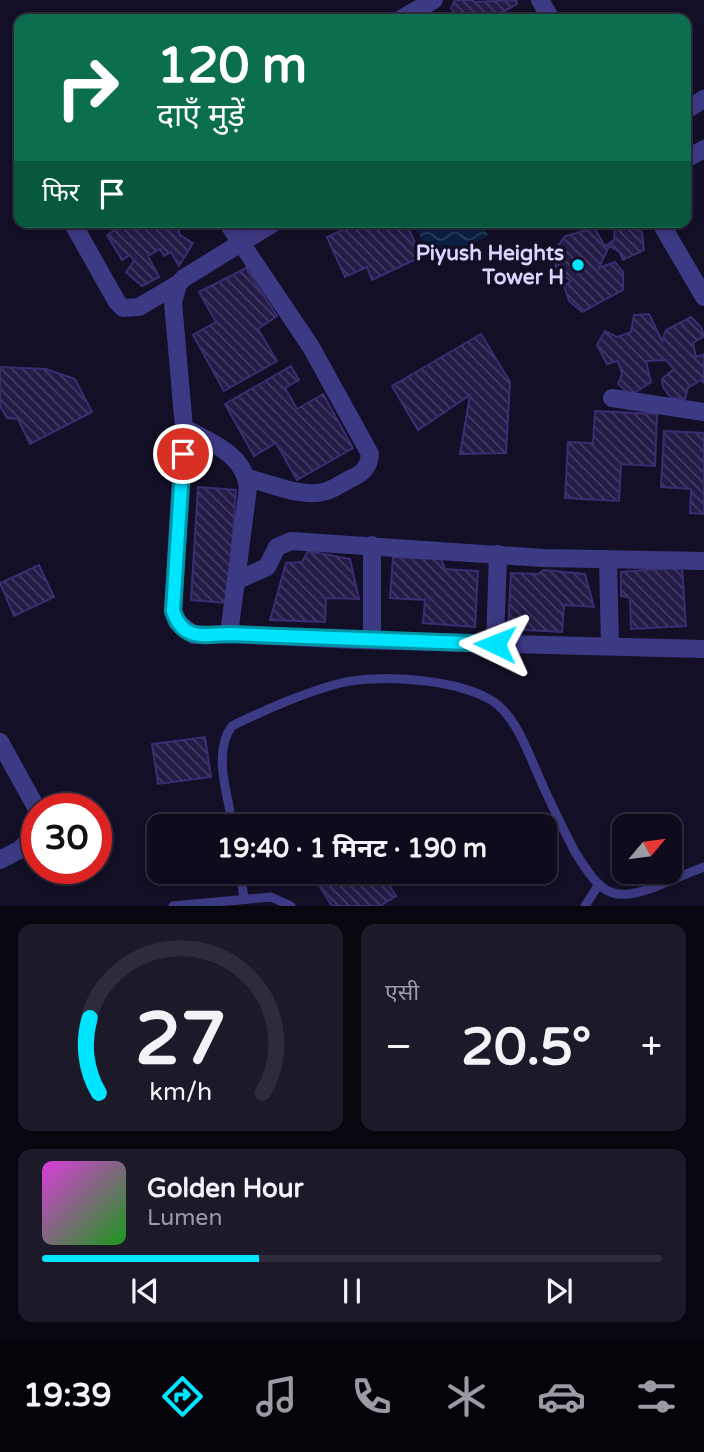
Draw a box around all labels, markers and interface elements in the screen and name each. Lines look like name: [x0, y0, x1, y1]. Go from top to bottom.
text: 120 m: [157, 37, 307, 96]
icon: right: [42, 42, 133, 133]
text: दाएँ मुड़ें: [157, 97, 245, 135]
icon: arrive: [93, 175, 131, 213]
text: फिर: [42, 177, 79, 208]
place label: Piyush Heights Tower H: [416, 241, 564, 290]
marker: Piyush Heights Tower H: [570, 257, 586, 273]
pin: [153, 424, 213, 484]
icon: arrive: [164, 435, 202, 473]
position arrow: [458, 607, 532, 681]
speed limit sign: 30: [21, 793, 112, 884]
north arrow: [612, 814, 682, 884]
map controls: [612, 814, 682, 884]
text: 19:40 · 1 मिनट · 190 m: [217, 833, 487, 864]
text: एसी: [385, 979, 419, 1007]
text: 27: [135, 997, 226, 1085]
text: 20.5°: [461, 1016, 591, 1079]
text: −: [385, 1024, 412, 1070]
text: +: [641, 1024, 662, 1070]
text: km/h: [149, 1077, 212, 1107]
text: Golden Hour: [147, 1173, 304, 1204]
text: Lumen: [147, 1204, 222, 1232]
icon: previous: [126, 1272, 164, 1310]
icon: pause: [333, 1272, 371, 1310]
icon: next: [540, 1272, 578, 1310]
icon: directions: [158, 1372, 207, 1421]
icon: music: [252, 1372, 301, 1421]
icon: phone: [347, 1372, 396, 1421]
icon: climate: [442, 1372, 491, 1421]
icon: car: [537, 1372, 586, 1421]
icon: filters: [632, 1372, 681, 1421]
text: 19:39: [23, 1377, 112, 1415]

